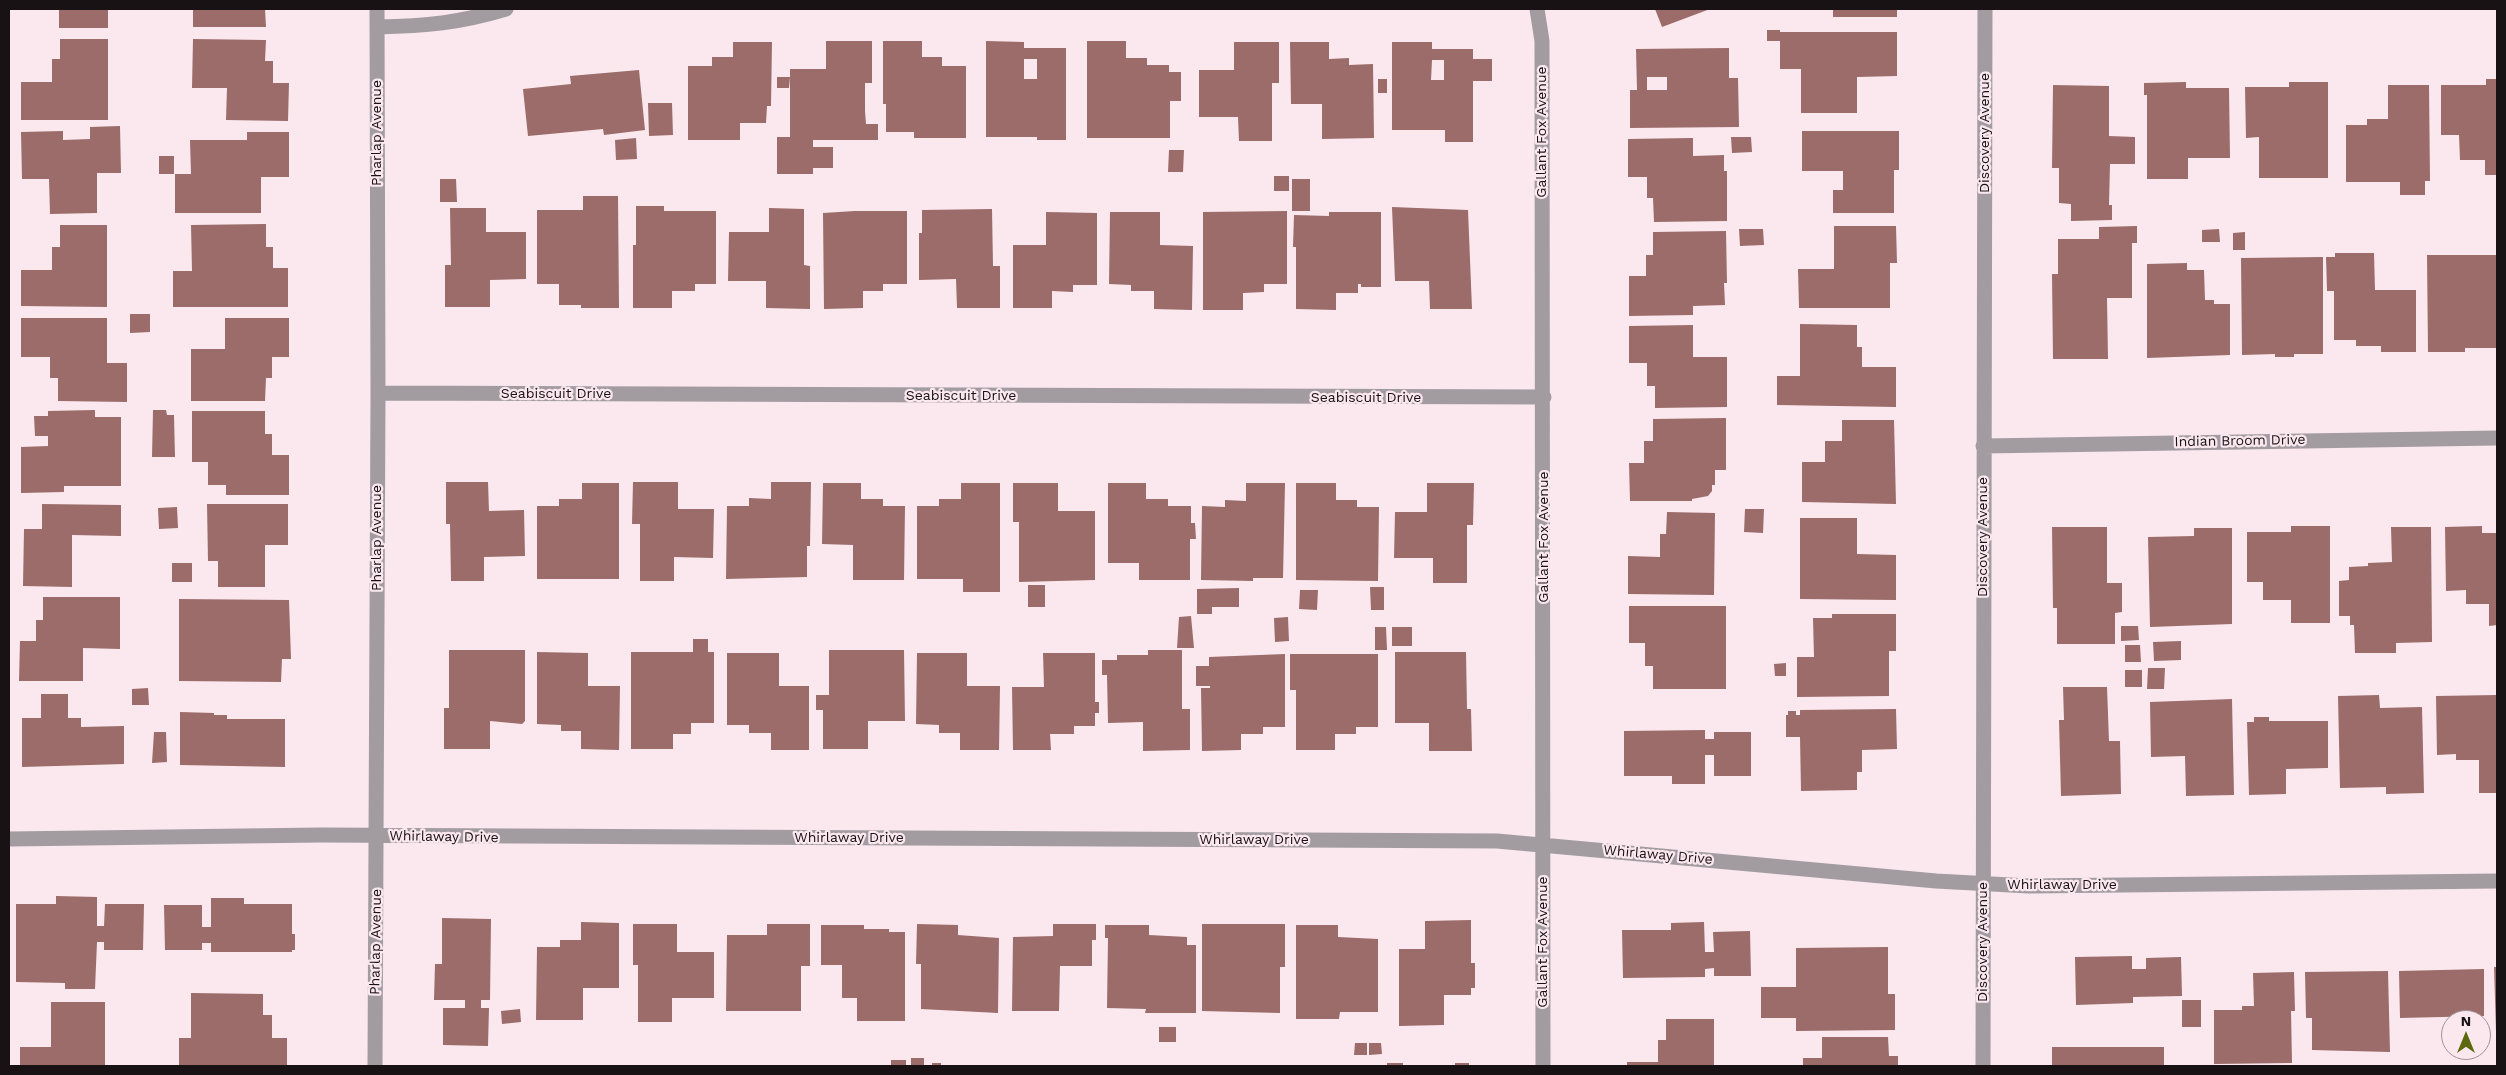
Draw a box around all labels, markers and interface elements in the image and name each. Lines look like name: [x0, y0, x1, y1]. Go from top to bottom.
street label: Gallant Fox Avenue: [1534, 66, 1550, 198]
street label: Discovery Avenue: [1977, 73, 1993, 193]
street label: Pharlap Avenue: [369, 80, 385, 186]
street label: Seabiscuit Drive: [501, 386, 611, 402]
street label: Seabiscuit Drive: [906, 388, 1016, 404]
street label: Seabiscuit Drive: [1311, 390, 1421, 406]
street label: Indian Broom Drive: [2174, 431, 2306, 451]
street label: Gallant Fox Avenue: [1536, 471, 1552, 603]
street label: Discovery Avenue: [1975, 477, 1991, 597]
street label: Pharlap Avenue: [369, 485, 385, 591]
street label: Whirlaway Drive: [389, 828, 499, 846]
street label: Whirlaway Drive: [794, 830, 904, 846]
street label: Whirlaway Drive: [1199, 832, 1309, 848]
street label: Whirlaway Drive: [1603, 842, 1713, 868]
street label: Gallant Fox Avenue: [1535, 876, 1551, 1008]
street label: Whirlaway Drive: [2007, 877, 2117, 893]
street label: Discovery Avenue: [1975, 882, 1991, 1002]
street label: Pharlap Avenue: [367, 889, 385, 995]
north arrow: [2441, 1010, 2491, 1060]
text: N: [2461, 1013, 2471, 1029]

